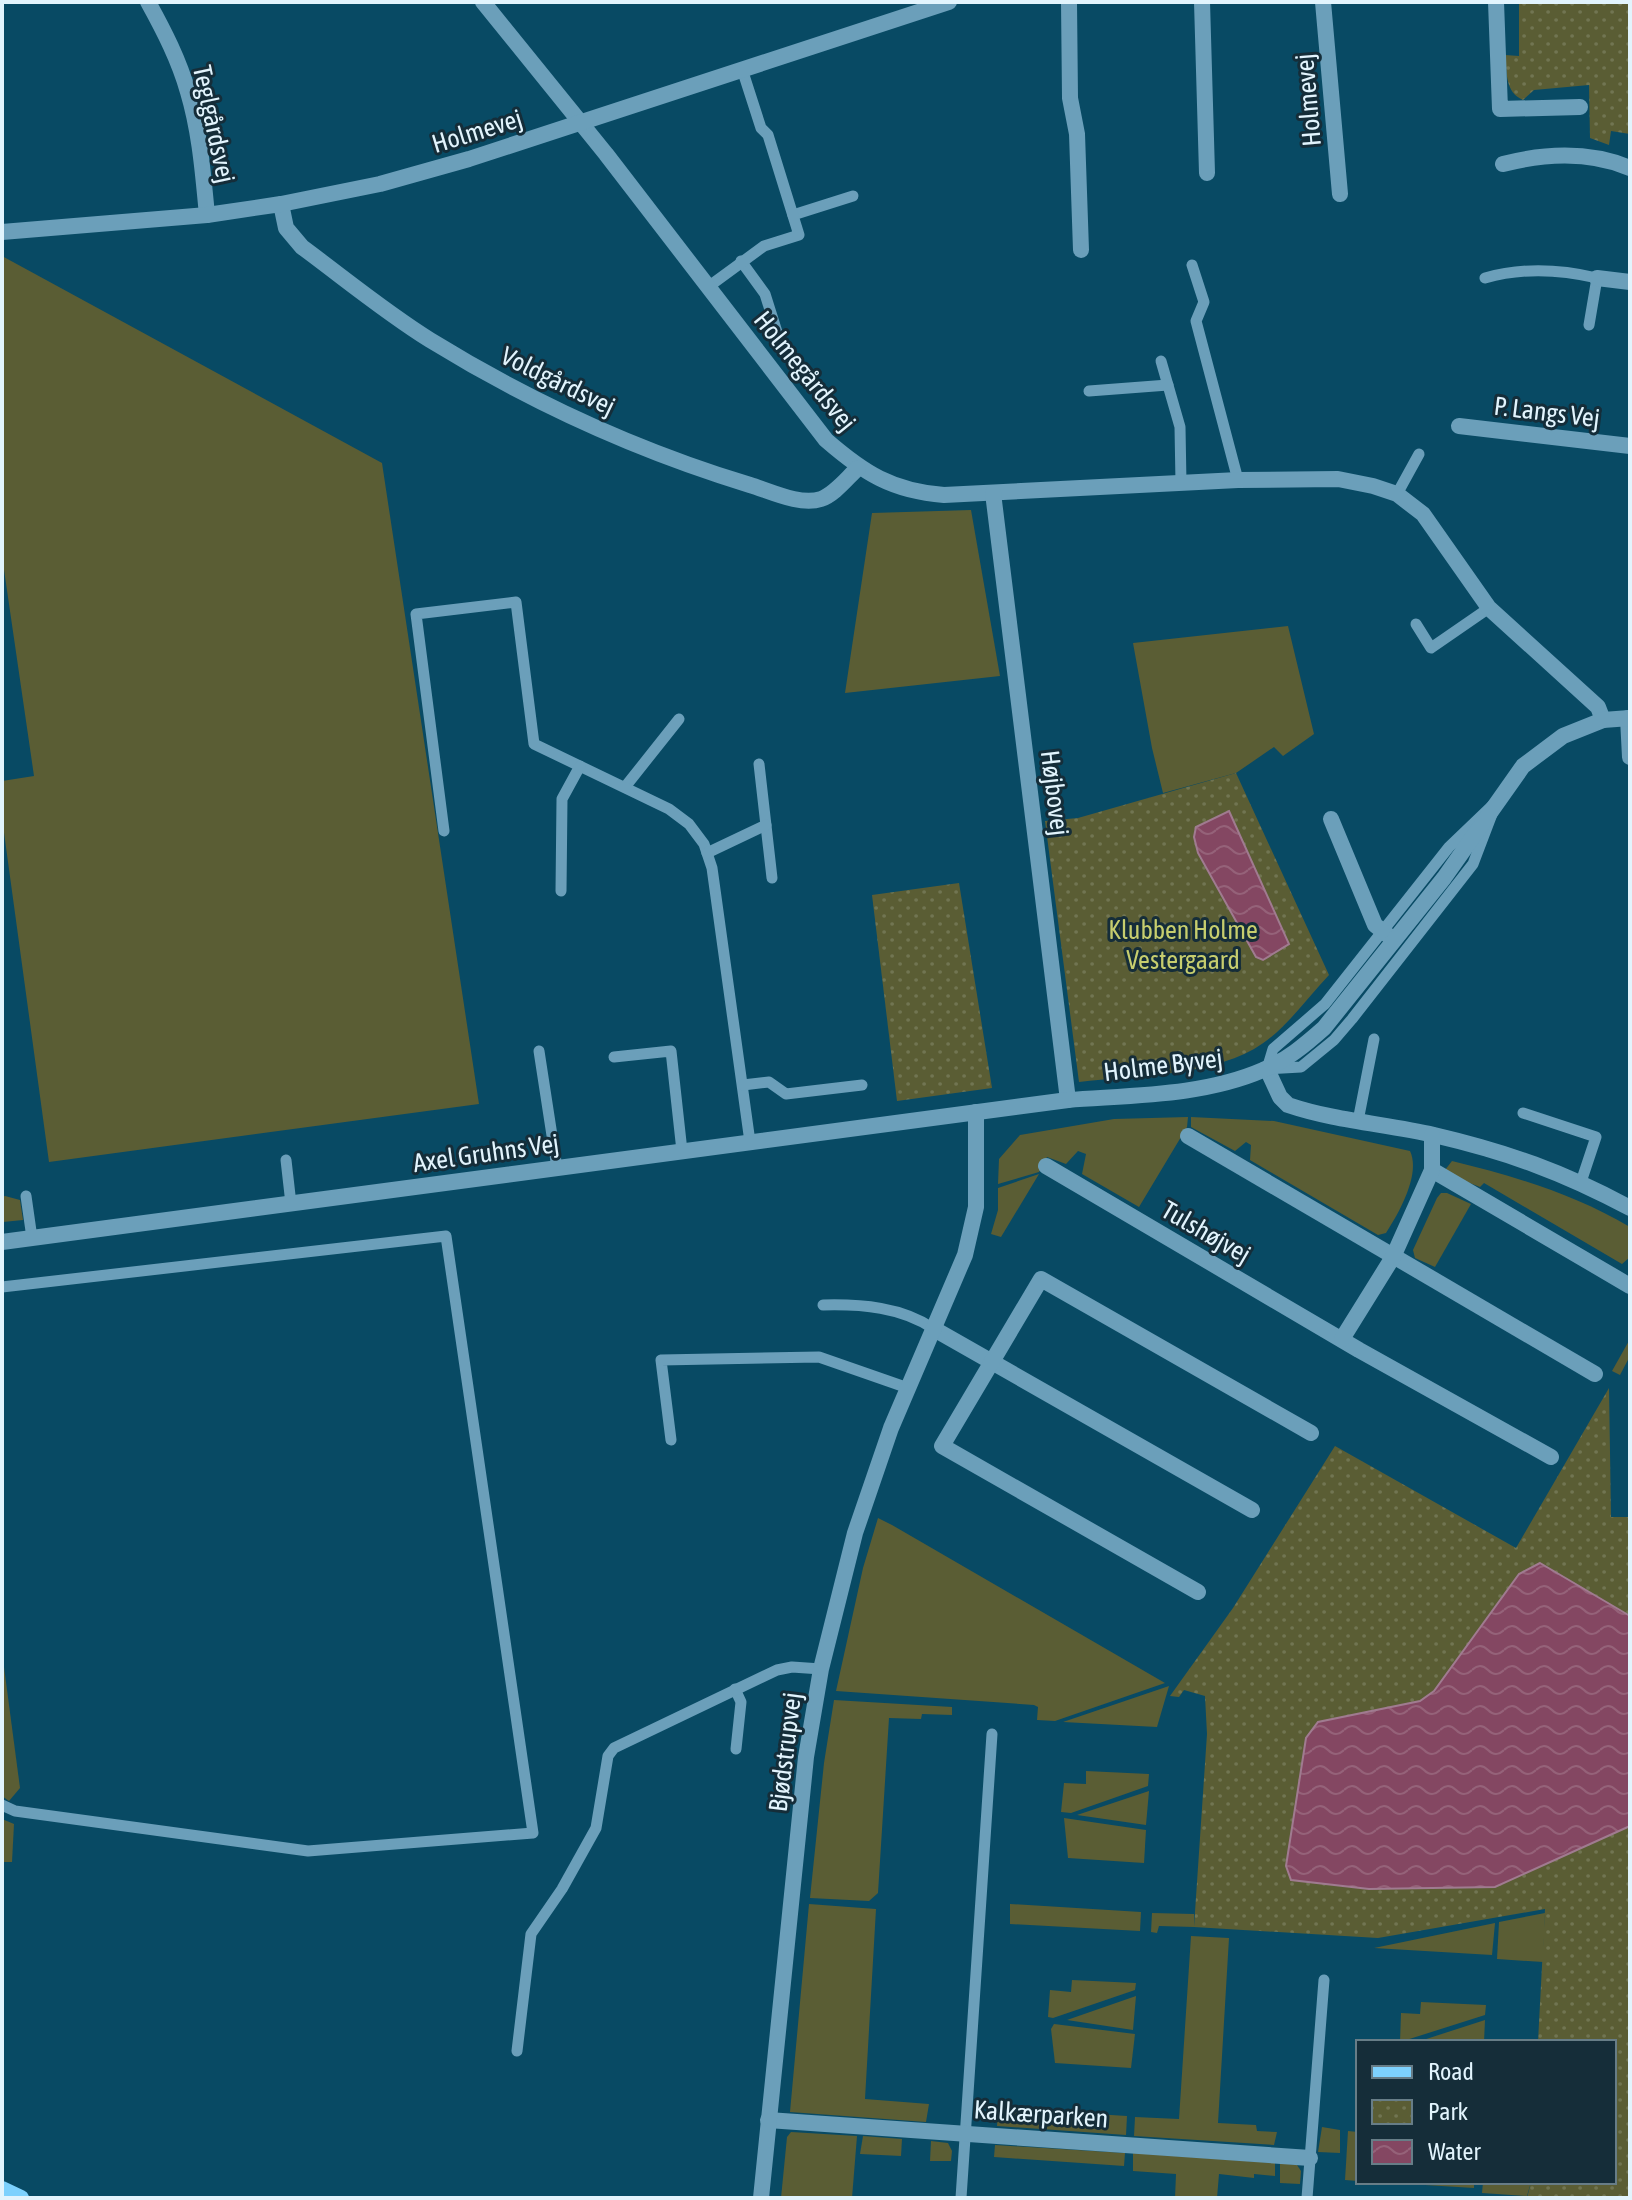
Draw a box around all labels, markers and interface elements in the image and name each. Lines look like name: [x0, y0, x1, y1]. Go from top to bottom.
street label: Holmevej: [1289, 53, 1327, 147]
street label: Teglgårdsvej: [187, 62, 241, 186]
street label: Holmevej: [428, 103, 526, 159]
street label: Holmegårdsvej: [748, 305, 862, 437]
street label: Voldgårdsvej: [496, 340, 620, 422]
street label: P. Langs Vej: [1492, 391, 1602, 433]
street label: Højbovej: [1035, 749, 1075, 837]
park label: Klubben Holme Vestergaard: [1108, 915, 1258, 975]
street label: Holme Byvej: [1102, 1043, 1224, 1087]
street label: Axel Gruhns Vej: [411, 1128, 561, 1178]
street label: Tulshøjvej: [1156, 1195, 1256, 1269]
street label: Bjødstrupvej: [763, 1691, 807, 1813]
legend: [1356, 2040, 1616, 2184]
text: Road: [1428, 2058, 1474, 2085]
street label: Kalkærparken: [973, 2094, 1109, 2134]
text: Park: [1428, 2098, 1469, 2125]
text: Water: [1428, 2138, 1481, 2165]

